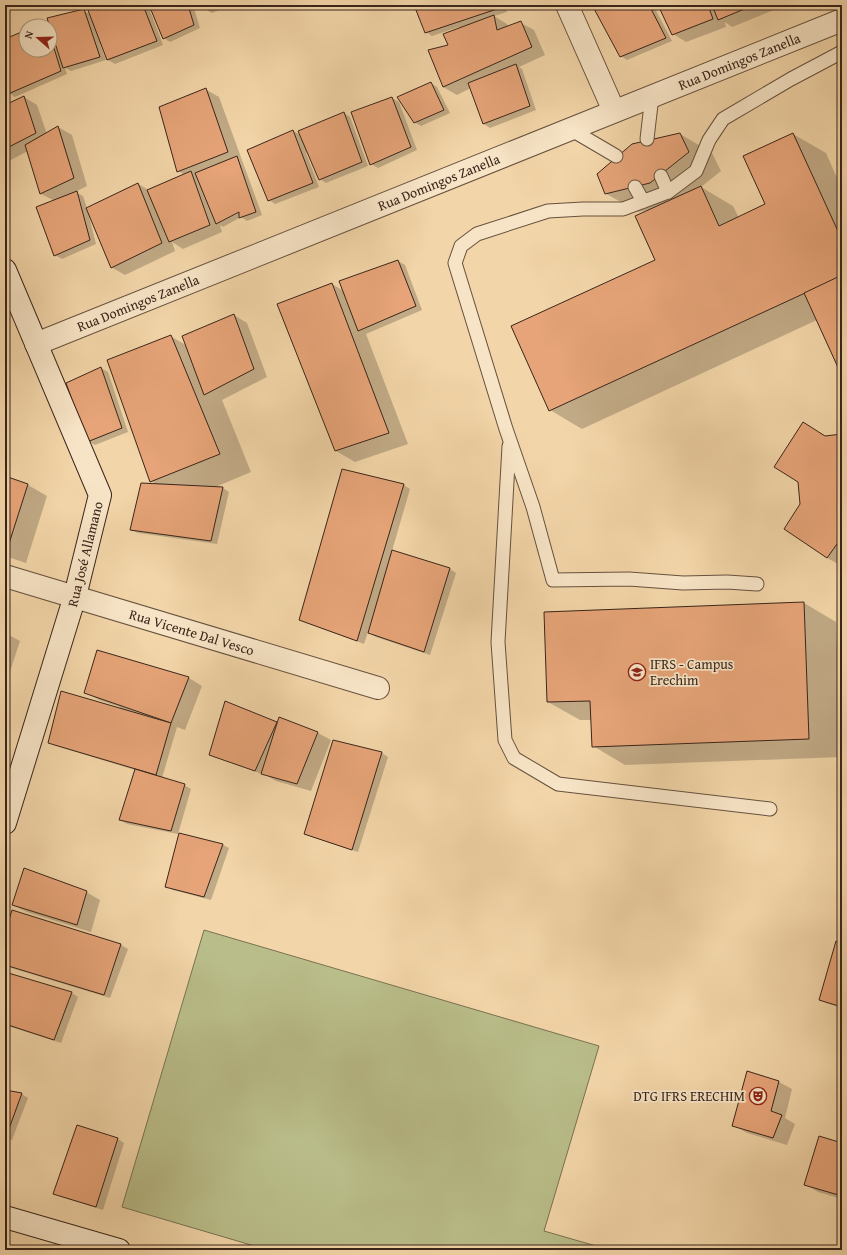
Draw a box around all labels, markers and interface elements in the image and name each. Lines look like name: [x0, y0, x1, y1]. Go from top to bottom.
north arrow: [18, 18, 58, 58]
text: N: [20, 28, 38, 41]
street label: Rua Domingos Zanella: [675, 28, 804, 95]
street label: Rua Domingos Zanella: [375, 148, 503, 216]
street label: Rua Domingos Zanella: [74, 269, 202, 337]
street label: Rua José Allamano: [62, 499, 108, 609]
street label: Rua Vicente Dal Vesco: [127, 604, 257, 660]
place label: IFRS - Campus Erechim: [650, 654, 733, 690]
school or university icon: IFRS - Campus Erechim: [627, 662, 647, 682]
place label: DTG IFRS ERECHIM: [633, 1086, 745, 1106]
theatre icon: DTG IFRS ERECHIM: [748, 1086, 768, 1106]

